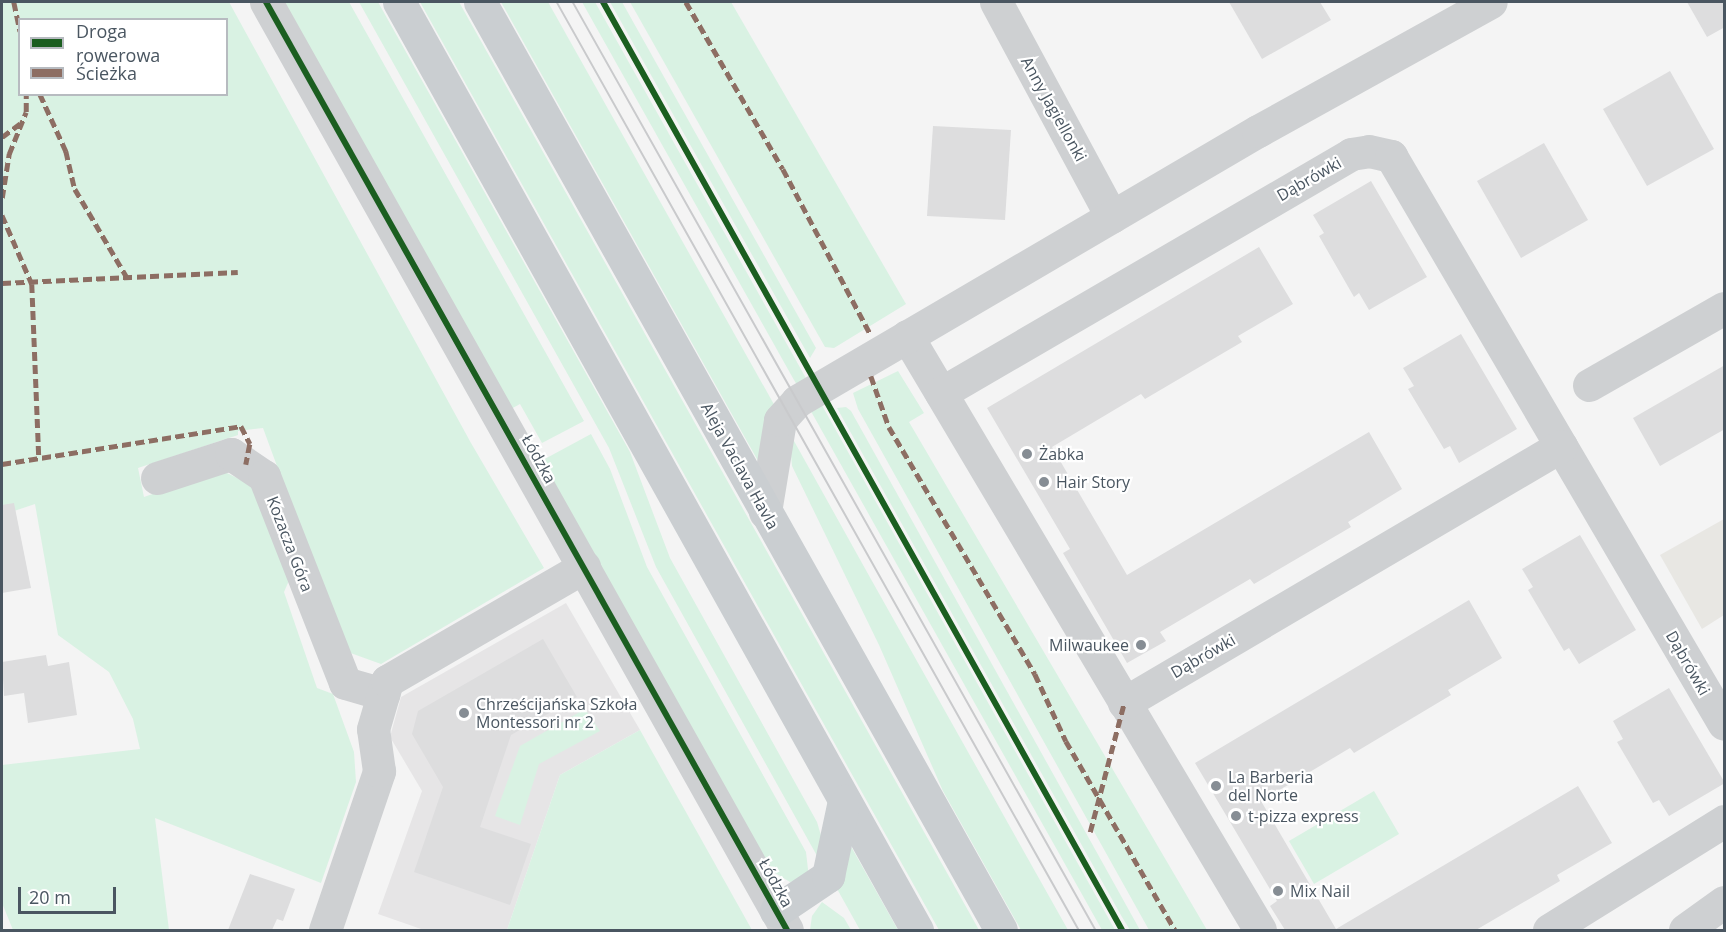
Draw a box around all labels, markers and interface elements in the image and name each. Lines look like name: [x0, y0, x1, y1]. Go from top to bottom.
legend: [18, 18, 228, 96]
text: Droga rowerowa: [76, 19, 160, 67]
street label: Anny Jagiellonki: [1017, 53, 1091, 165]
text: Ścieżka: [76, 61, 137, 85]
street label: Dąbrówki: [1273, 153, 1345, 205]
street label: Aleja Vaclava Havla: [697, 399, 783, 533]
street label: Łódzka: [518, 431, 560, 487]
place label: Żabka: [1039, 444, 1084, 464]
marker: Żabka: [1020, 447, 1034, 461]
place label: Hair Story: [1056, 472, 1130, 492]
marker: Hair Story: [1037, 475, 1051, 489]
street label: Kozacza Góra: [263, 494, 317, 594]
street label: Dąbrówki: [1662, 627, 1714, 699]
street label: Dąbrówki: [1167, 630, 1239, 682]
place label: Milwaukee: [1049, 635, 1129, 655]
marker: Milwaukee: [1134, 638, 1148, 652]
place label: Chrześcijańska Szkoła Montessori nr 2: [476, 694, 637, 732]
marker: Chrześcijańska Szkoła Montessori nr 2: [457, 706, 471, 720]
place label: La Barberia del Norte: [1228, 767, 1313, 805]
marker: La Barberia del Norte: [1209, 779, 1223, 793]
place label: t-pizza express: [1248, 806, 1359, 826]
marker: t-pizza express: [1229, 809, 1243, 823]
street label: Łódzka: [755, 855, 797, 911]
scale bar: [21, 875, 118, 913]
place label: Mix Nail: [1290, 881, 1350, 901]
marker: Mix Nail: [1271, 884, 1285, 898]
text: 20 m: [29, 885, 71, 909]

